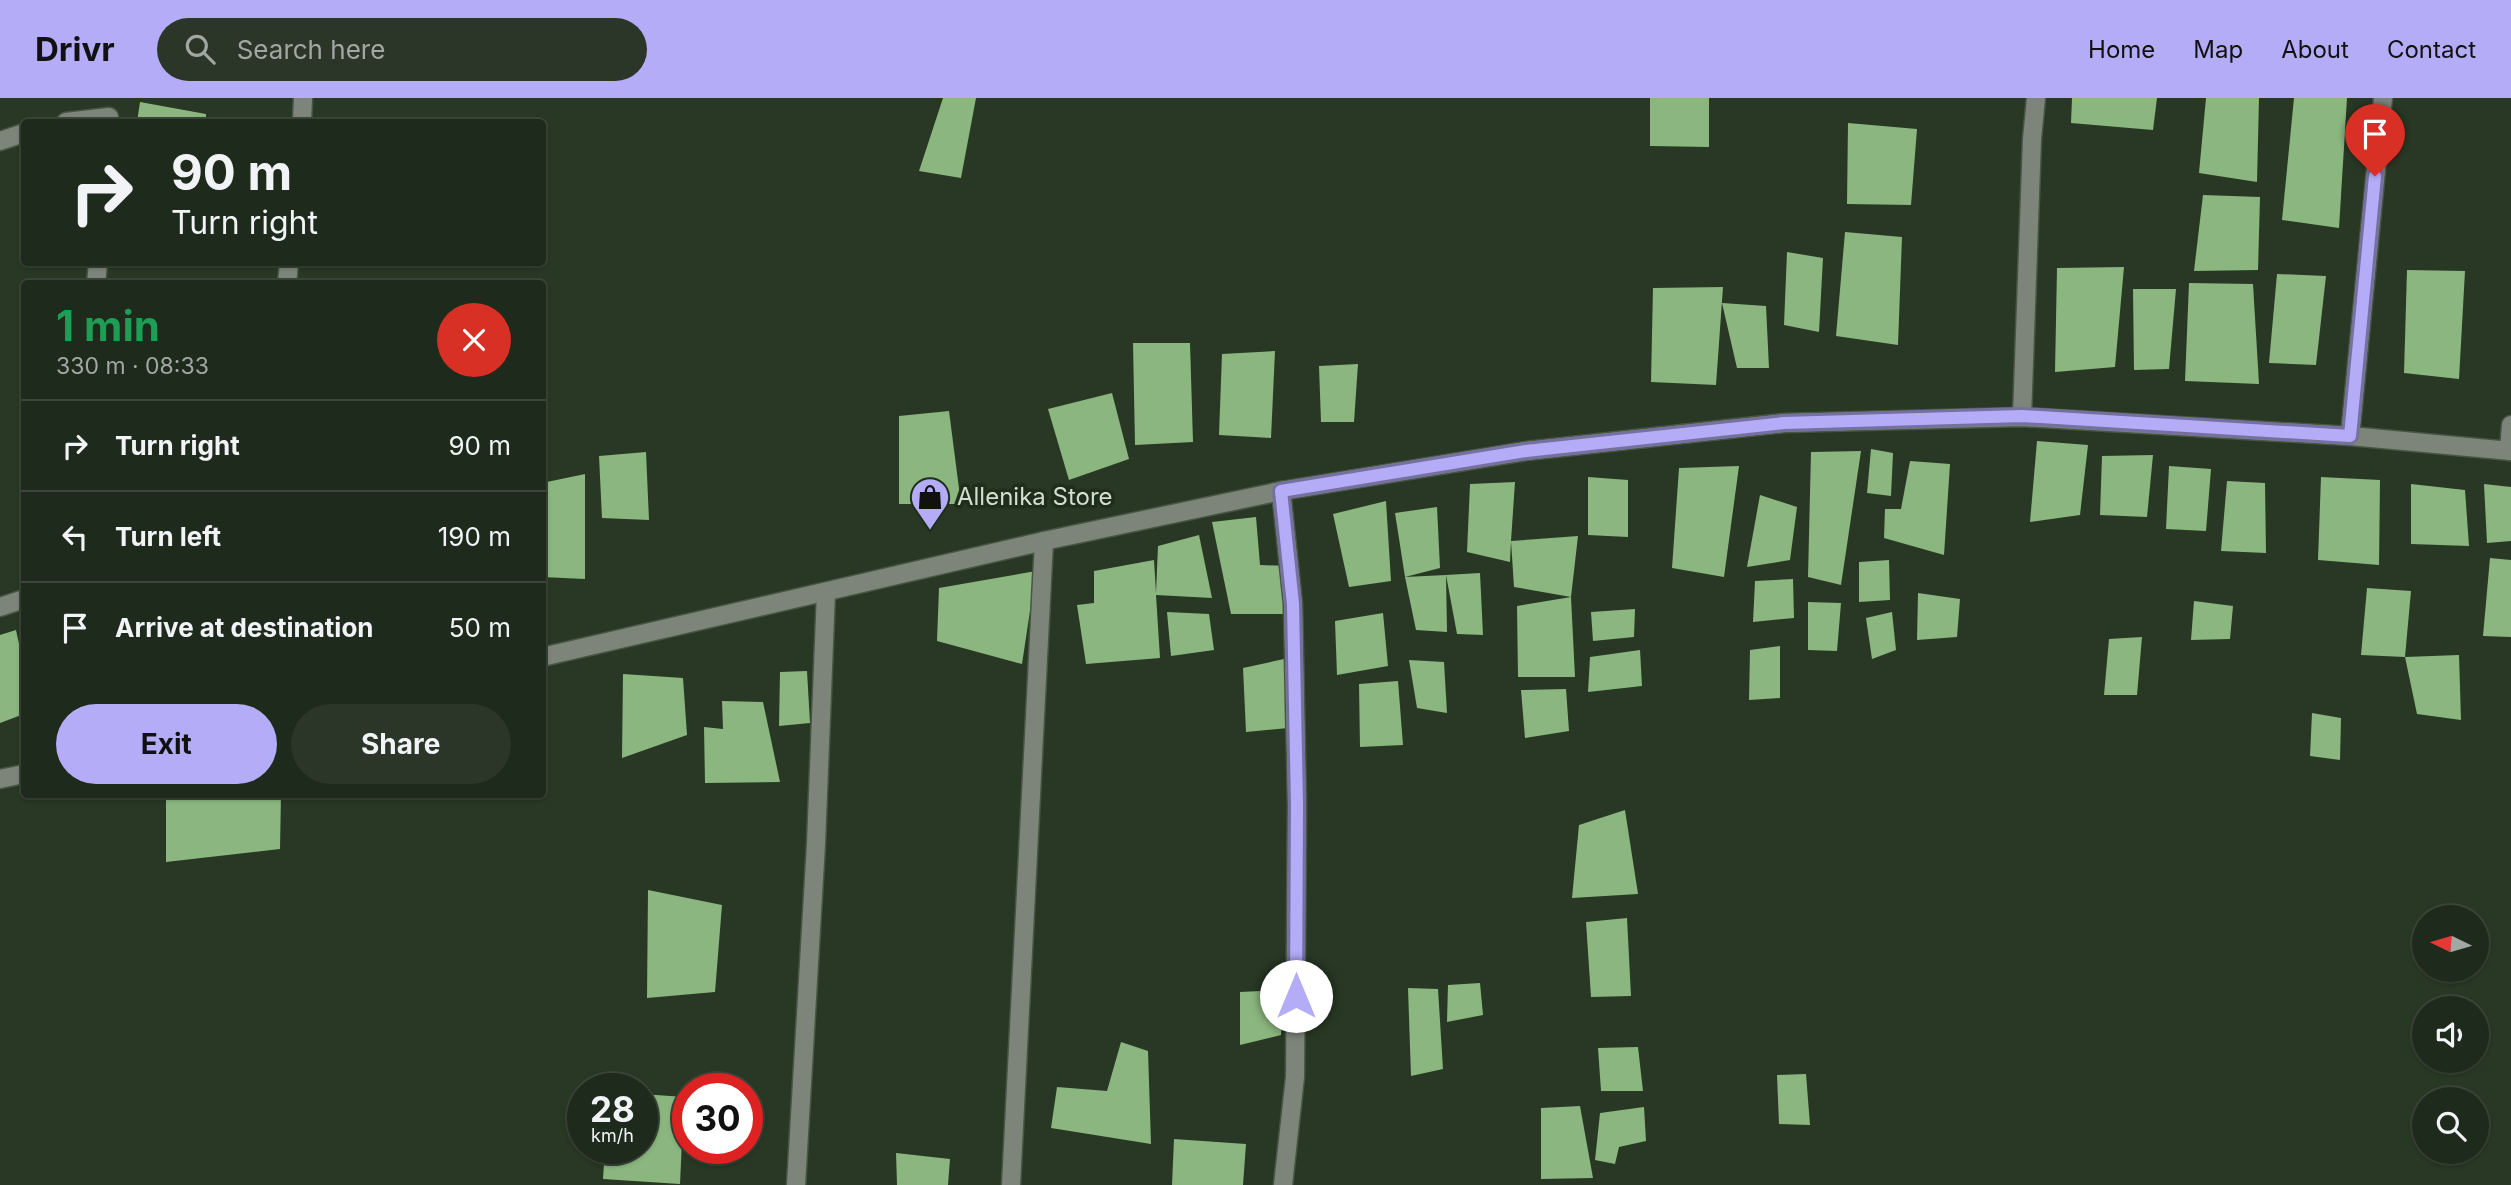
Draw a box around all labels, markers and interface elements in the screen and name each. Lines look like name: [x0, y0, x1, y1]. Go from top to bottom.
search box: [157, 18, 647, 81]
text: Drivr: [35, 29, 115, 69]
icon: search: [181, 30, 219, 68]
text: Search here: [237, 34, 385, 65]
text: Home: [2088, 35, 2155, 64]
text: Map: [2193, 35, 2243, 64]
text: About: [2281, 35, 2349, 64]
text: Contact: [2387, 35, 2476, 64]
pin: [2345, 104, 2405, 176]
icon: arrive: [2356, 115, 2394, 153]
text: 90 m: [171, 143, 292, 202]
icon: right: [56, 147, 147, 238]
text: Turn right: [171, 203, 318, 242]
text: 1 min: [56, 300, 160, 351]
button: close: [437, 303, 511, 377]
text: 330 m · 08:33: [56, 352, 209, 380]
icon: right: [56, 427, 94, 465]
text: Turn right: [115, 430, 240, 461]
text: 90 m: [448, 430, 511, 461]
shop icon: Allenika Store: [909, 476, 951, 531]
place label: Allenika Store: [957, 482, 1113, 511]
icon: left: [56, 518, 94, 556]
text: Turn left: [115, 521, 221, 552]
text: 190 m: [438, 521, 511, 552]
icon: arrive: [56, 609, 94, 647]
text: Arrive at destination: [115, 612, 374, 643]
text: 50 m: [449, 612, 511, 643]
button: Exit: [56, 704, 277, 784]
button: Share: [291, 704, 511, 784]
north arrow: [2412, 905, 2488, 982]
map controls: [2412, 905, 2489, 1164]
position arrow: [1259, 959, 1333, 1033]
button: sound: [2412, 996, 2489, 1073]
speed limit sign: 30: [672, 1073, 763, 1164]
button: search: [2412, 1087, 2489, 1164]
text: 28: [590, 1088, 635, 1130]
text: km/h: [591, 1125, 634, 1146]

